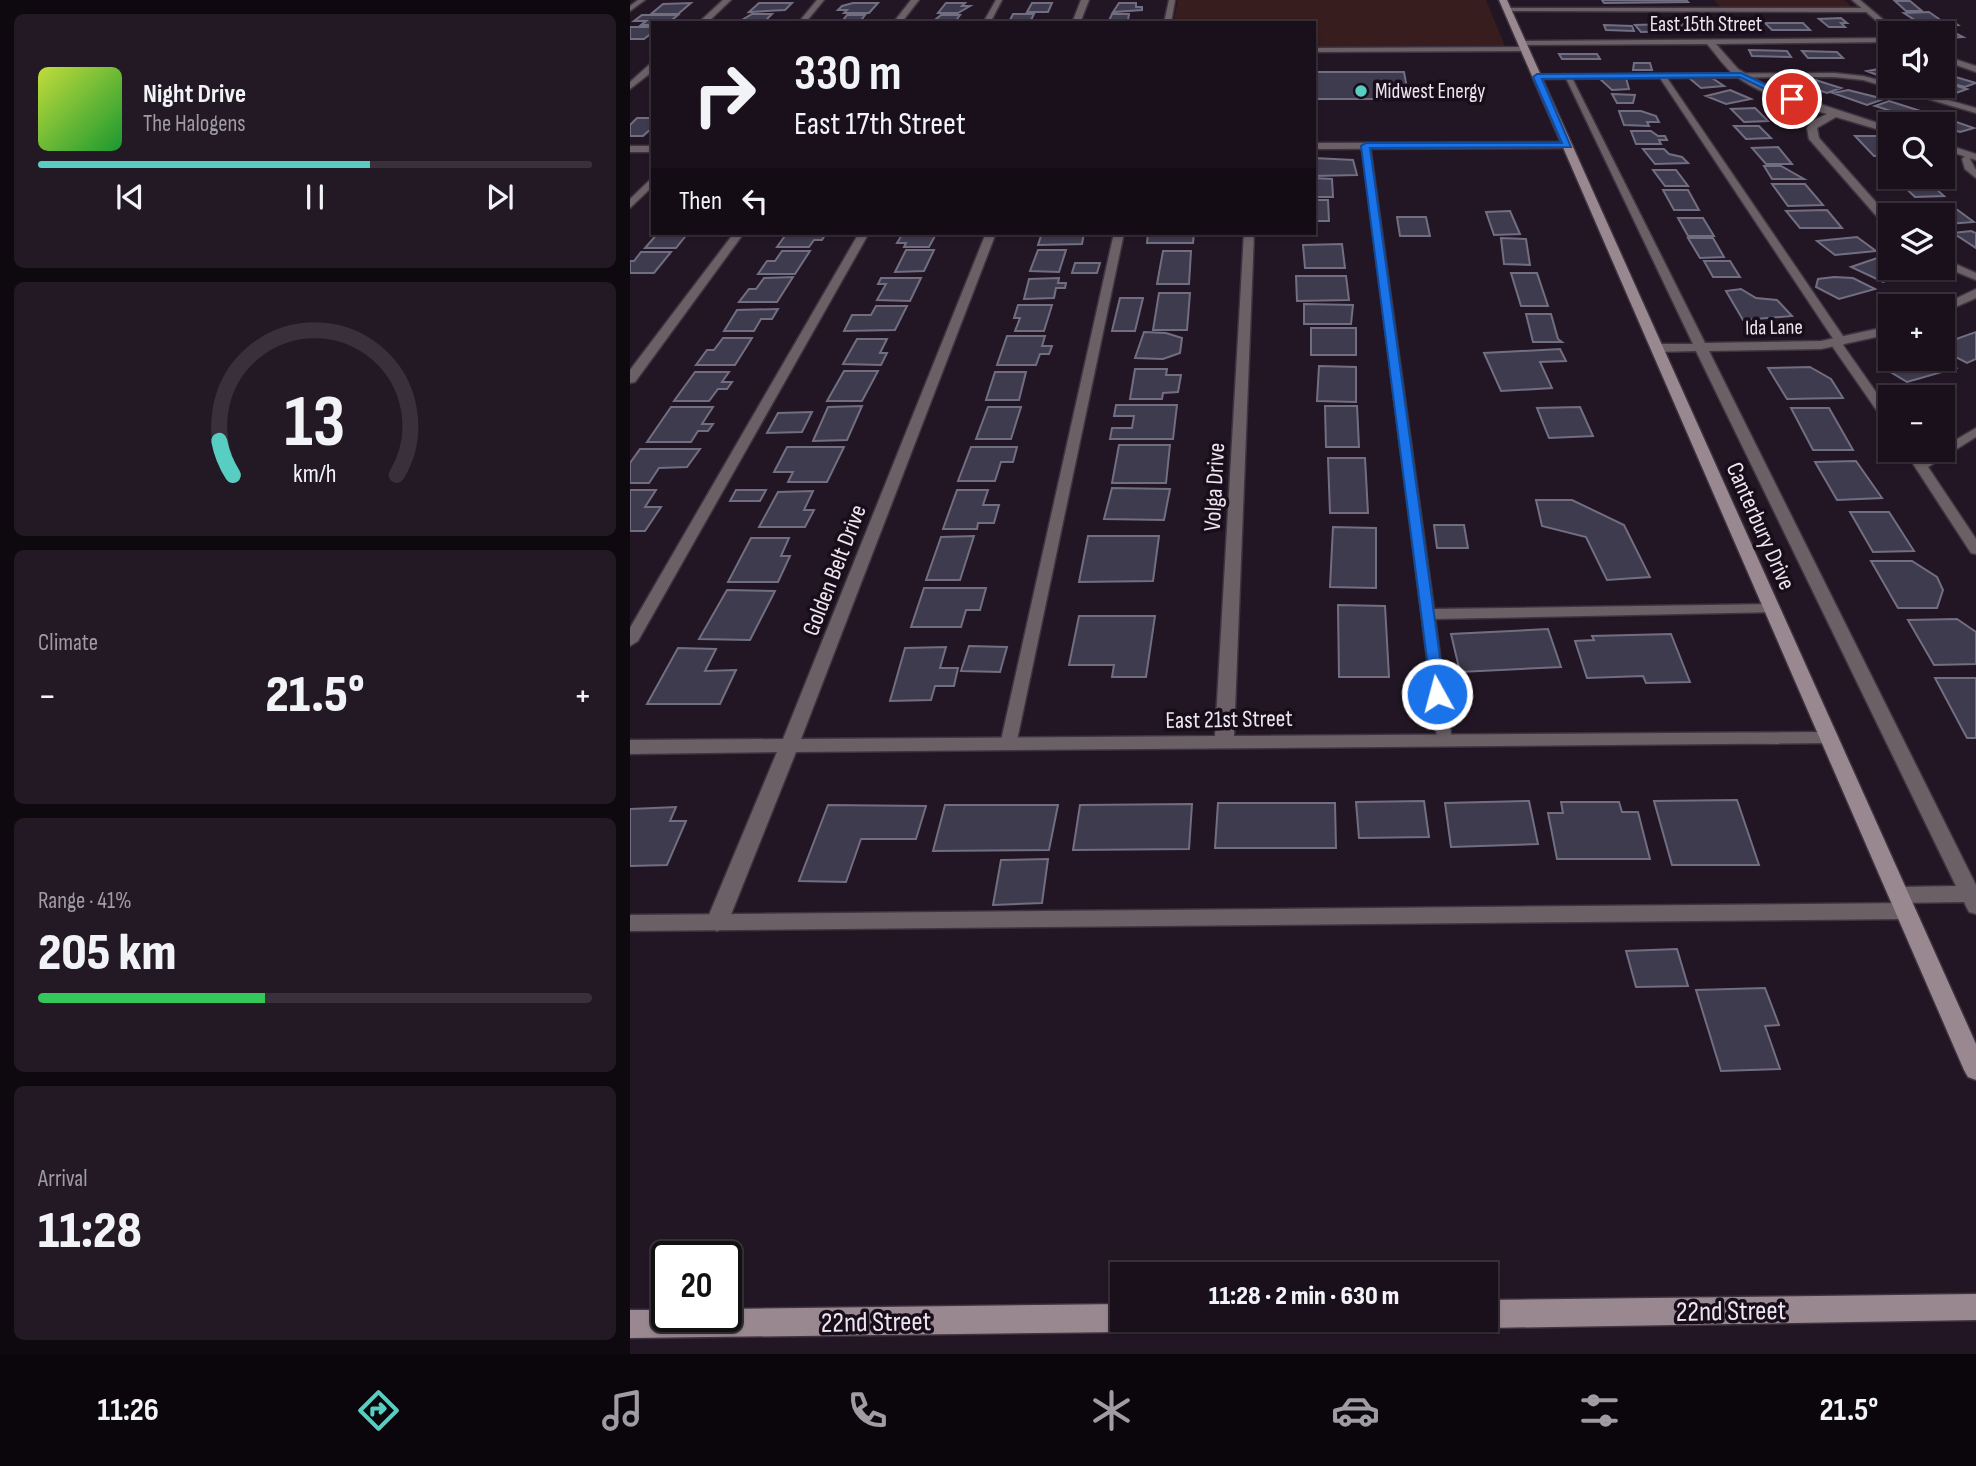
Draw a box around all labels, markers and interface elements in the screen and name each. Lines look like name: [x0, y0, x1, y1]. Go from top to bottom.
street label: East 15th Street: [1650, 12, 1762, 37]
map controls: [1878, 21, 1955, 462]
button: sound: [1878, 21, 1955, 98]
text: 330 m: [794, 45, 901, 104]
icon: right: [679, 49, 770, 140]
pin: [1762, 69, 1822, 129]
text: Night Drive: [143, 79, 246, 110]
place label: Midwest Energy: [1375, 79, 1485, 104]
icon: arrive: [1773, 80, 1811, 118]
marker: Midwest Energy: [1353, 83, 1369, 99]
text: East 17th Street: [794, 105, 966, 144]
text: The Halogens: [143, 110, 246, 138]
button: search: [1878, 112, 1955, 189]
icon: previous: [111, 178, 149, 216]
icon: pause: [296, 178, 334, 216]
icon: next: [481, 178, 519, 216]
icon: left: [736, 182, 774, 220]
text: Then: [679, 186, 722, 217]
button: layers: [1878, 203, 1955, 280]
button: +: [1878, 294, 1955, 371]
street label: Ida Lane: [1745, 314, 1803, 341]
text: 13: [284, 379, 346, 467]
button: −: [1878, 385, 1955, 462]
street label: Volga Drive: [1198, 442, 1231, 532]
street label: Canterbury Drive: [1720, 458, 1802, 595]
text: km/h: [293, 459, 337, 490]
street label: Golden Belt Drive: [796, 501, 873, 640]
text: Climate: [38, 629, 98, 657]
position arrow: [1400, 657, 1474, 731]
text: 21.5°: [265, 664, 365, 727]
text: −: [38, 674, 57, 719]
text: +: [573, 674, 592, 719]
street label: East 21st Street: [1165, 704, 1293, 735]
text: Range · 41%: [38, 887, 132, 915]
text: 205 km: [38, 922, 176, 985]
text: Arrival: [38, 1165, 87, 1193]
text: 11:28: [38, 1200, 142, 1263]
speed limit sign: 20: [651, 1241, 742, 1332]
text: 11:28 · 2 min · 630 m: [1209, 1281, 1399, 1312]
street label: 22nd Street: [1676, 1294, 1786, 1329]
street label: 22nd Street: [821, 1305, 931, 1340]
icon: directions: [354, 1386, 403, 1435]
icon: music: [598, 1386, 647, 1435]
icon: phone: [843, 1386, 892, 1435]
icon: climate: [1087, 1386, 1136, 1435]
icon: car: [1331, 1386, 1380, 1435]
icon: filters: [1575, 1386, 1624, 1435]
text: 11:26: [98, 1391, 159, 1430]
text: 21.5°: [1820, 1391, 1878, 1430]

